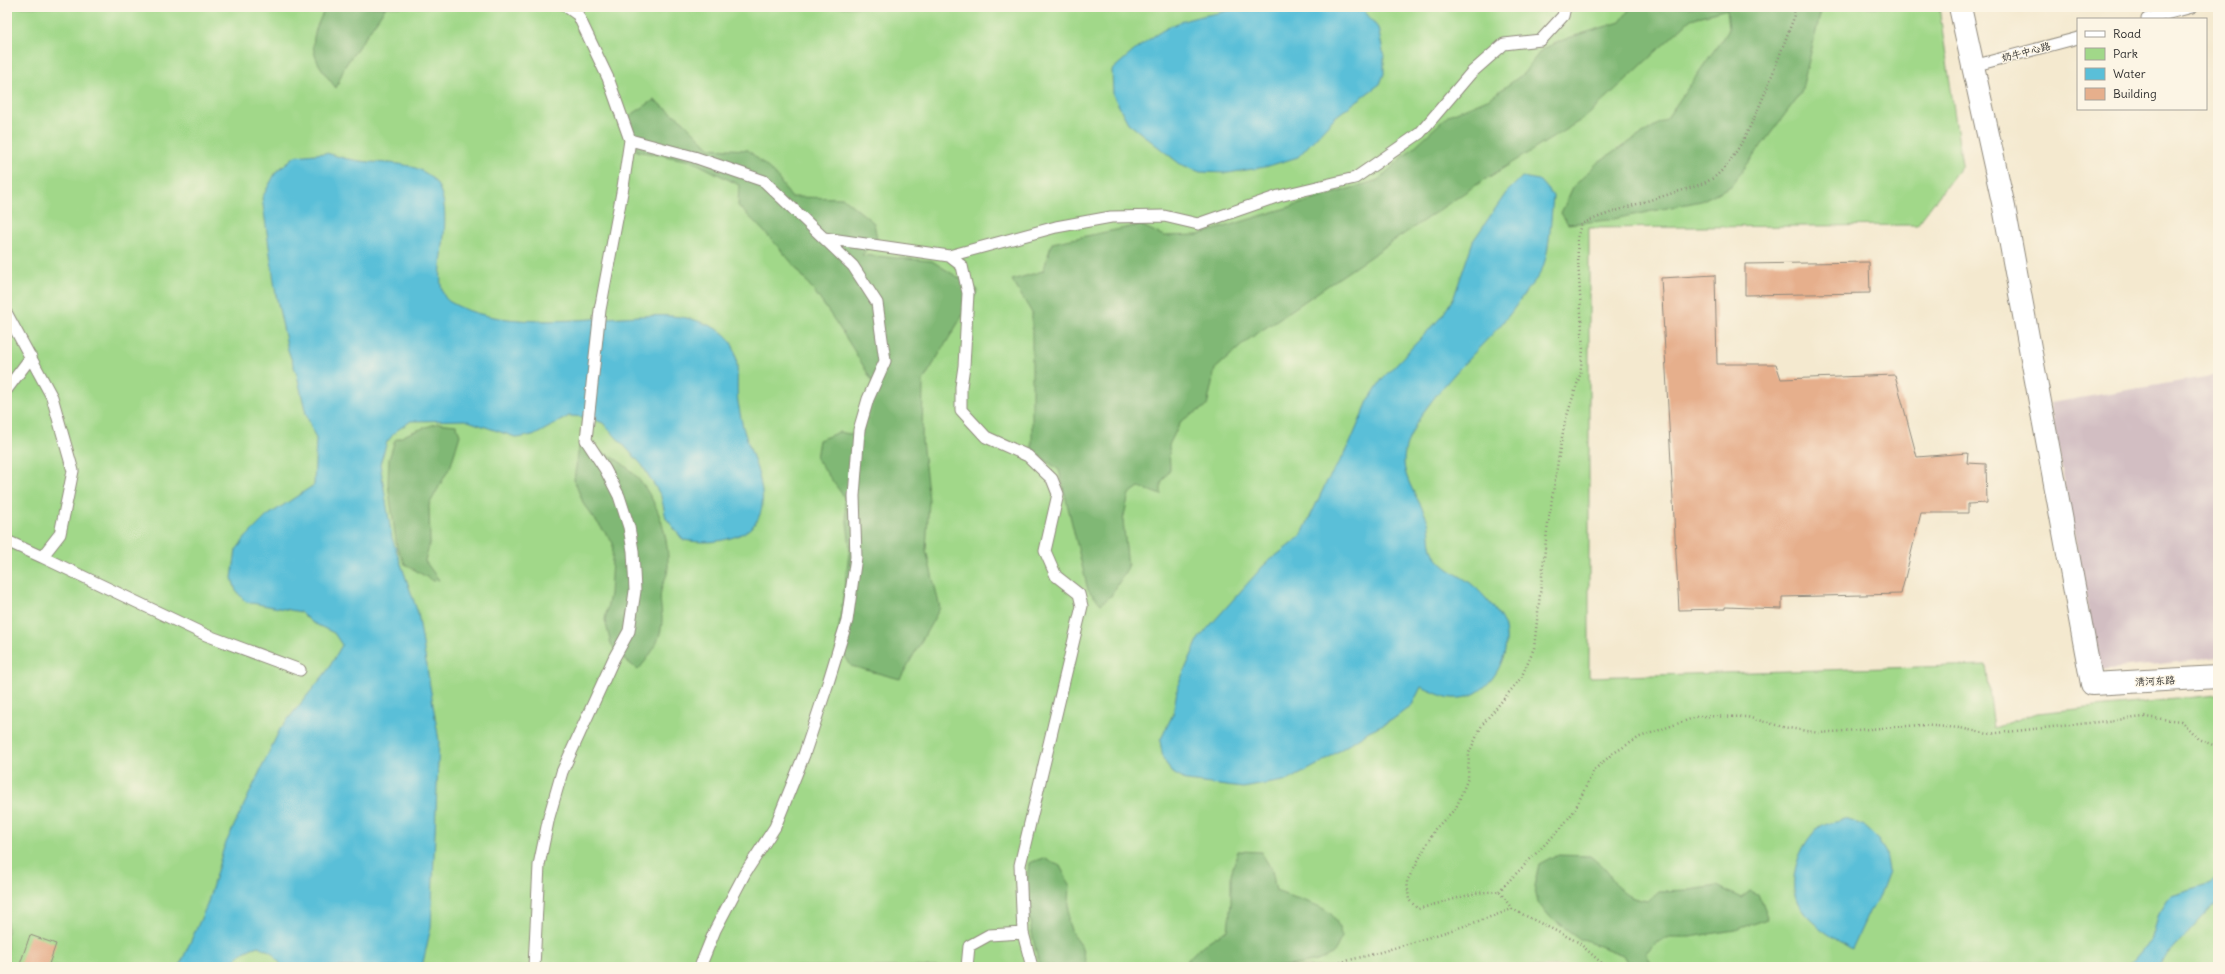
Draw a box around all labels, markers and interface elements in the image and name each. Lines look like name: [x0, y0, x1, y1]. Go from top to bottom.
legend: [2077, 18, 2207, 110]
text: Road: [2113, 26, 2141, 41]
street label: 奶牛中心路: [2000, 39, 2052, 65]
text: Park: [2113, 46, 2138, 61]
text: Water: [2113, 66, 2146, 81]
text: Building: [2113, 86, 2157, 101]
street label: 清河东路: [2135, 673, 2175, 689]

